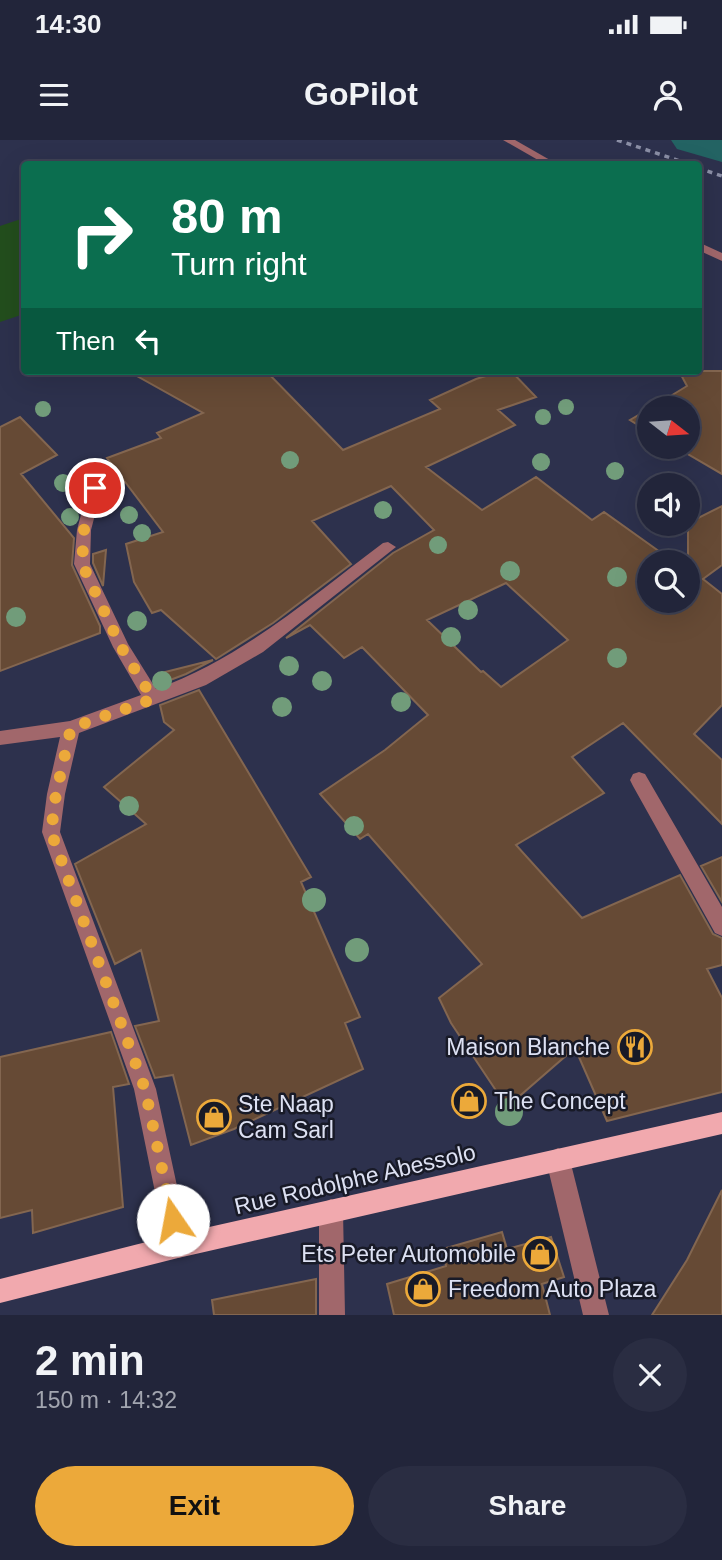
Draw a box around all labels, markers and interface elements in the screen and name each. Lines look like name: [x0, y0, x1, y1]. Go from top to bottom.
text: 14:30: [35, 9, 102, 39]
icon: menu: [35, 76, 73, 114]
text: GoPilot: [304, 76, 418, 112]
icon: person: [649, 76, 687, 114]
icon: right: [56, 189, 147, 280]
text: 80 m: [171, 189, 283, 243]
text: Turn right: [171, 246, 307, 282]
icon: left: [129, 322, 167, 360]
text: Then: [56, 326, 115, 356]
north arrow: [637, 396, 700, 458]
map controls: [637, 396, 700, 613]
pin: [65, 458, 125, 518]
icon: arrive: [76, 469, 114, 507]
button: sound: [637, 473, 700, 536]
button: search: [637, 550, 700, 613]
restaurant icon: Maison Blanche: [616, 1028, 654, 1066]
place label: Maison Blanche: [446, 1034, 610, 1060]
shop icon: The Concept: [450, 1082, 488, 1120]
place label: The Concept: [494, 1088, 626, 1114]
place label: Ste Naap Cam Sarl: [238, 1091, 334, 1143]
shop icon: Ste Naap Cam Sarl: [195, 1098, 233, 1136]
street label: Rue Rodolphe Abessolo: [232, 1139, 478, 1219]
position arrow: [136, 1183, 210, 1257]
shop icon: Ets Peter Automobile: [521, 1235, 559, 1273]
place label: Ets Peter Automobile: [301, 1241, 516, 1267]
shop icon: Freedom Auto Plaza: [404, 1270, 442, 1308]
place label: Freedom Auto Plaza: [448, 1276, 657, 1302]
text: 2 min: [35, 1337, 145, 1384]
button: close: [613, 1338, 687, 1412]
text: 150 m · 14:32: [35, 1387, 177, 1413]
button: Exit: [35, 1466, 354, 1546]
button: Share: [368, 1466, 687, 1546]

